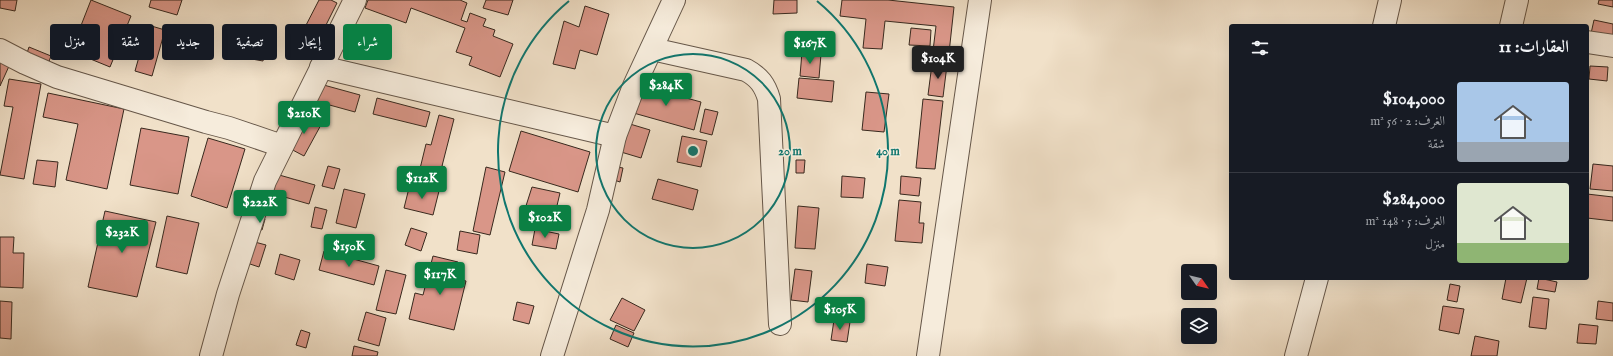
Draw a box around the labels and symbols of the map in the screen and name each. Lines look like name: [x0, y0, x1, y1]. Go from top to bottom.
pin: $167K: [782, 31, 838, 65]
pin: $104K: [910, 46, 966, 80]
pin: $284K: [638, 73, 694, 107]
pin: $210K: [276, 101, 332, 135]
centre of rings: [686, 144, 700, 158]
text: 20 m: [778, 144, 802, 159]
text: 40 m: [876, 144, 901, 159]
pin: $112K: [394, 166, 450, 200]
pin: $222K: [232, 190, 288, 224]
pin: $102K: [517, 205, 573, 239]
pin: $232K: [94, 220, 150, 254]
pin: $150K: [321, 234, 377, 268]
pin: $117K: [412, 262, 468, 296]
north arrow: [1181, 264, 1217, 300]
pin: $105K: [812, 297, 868, 331]

